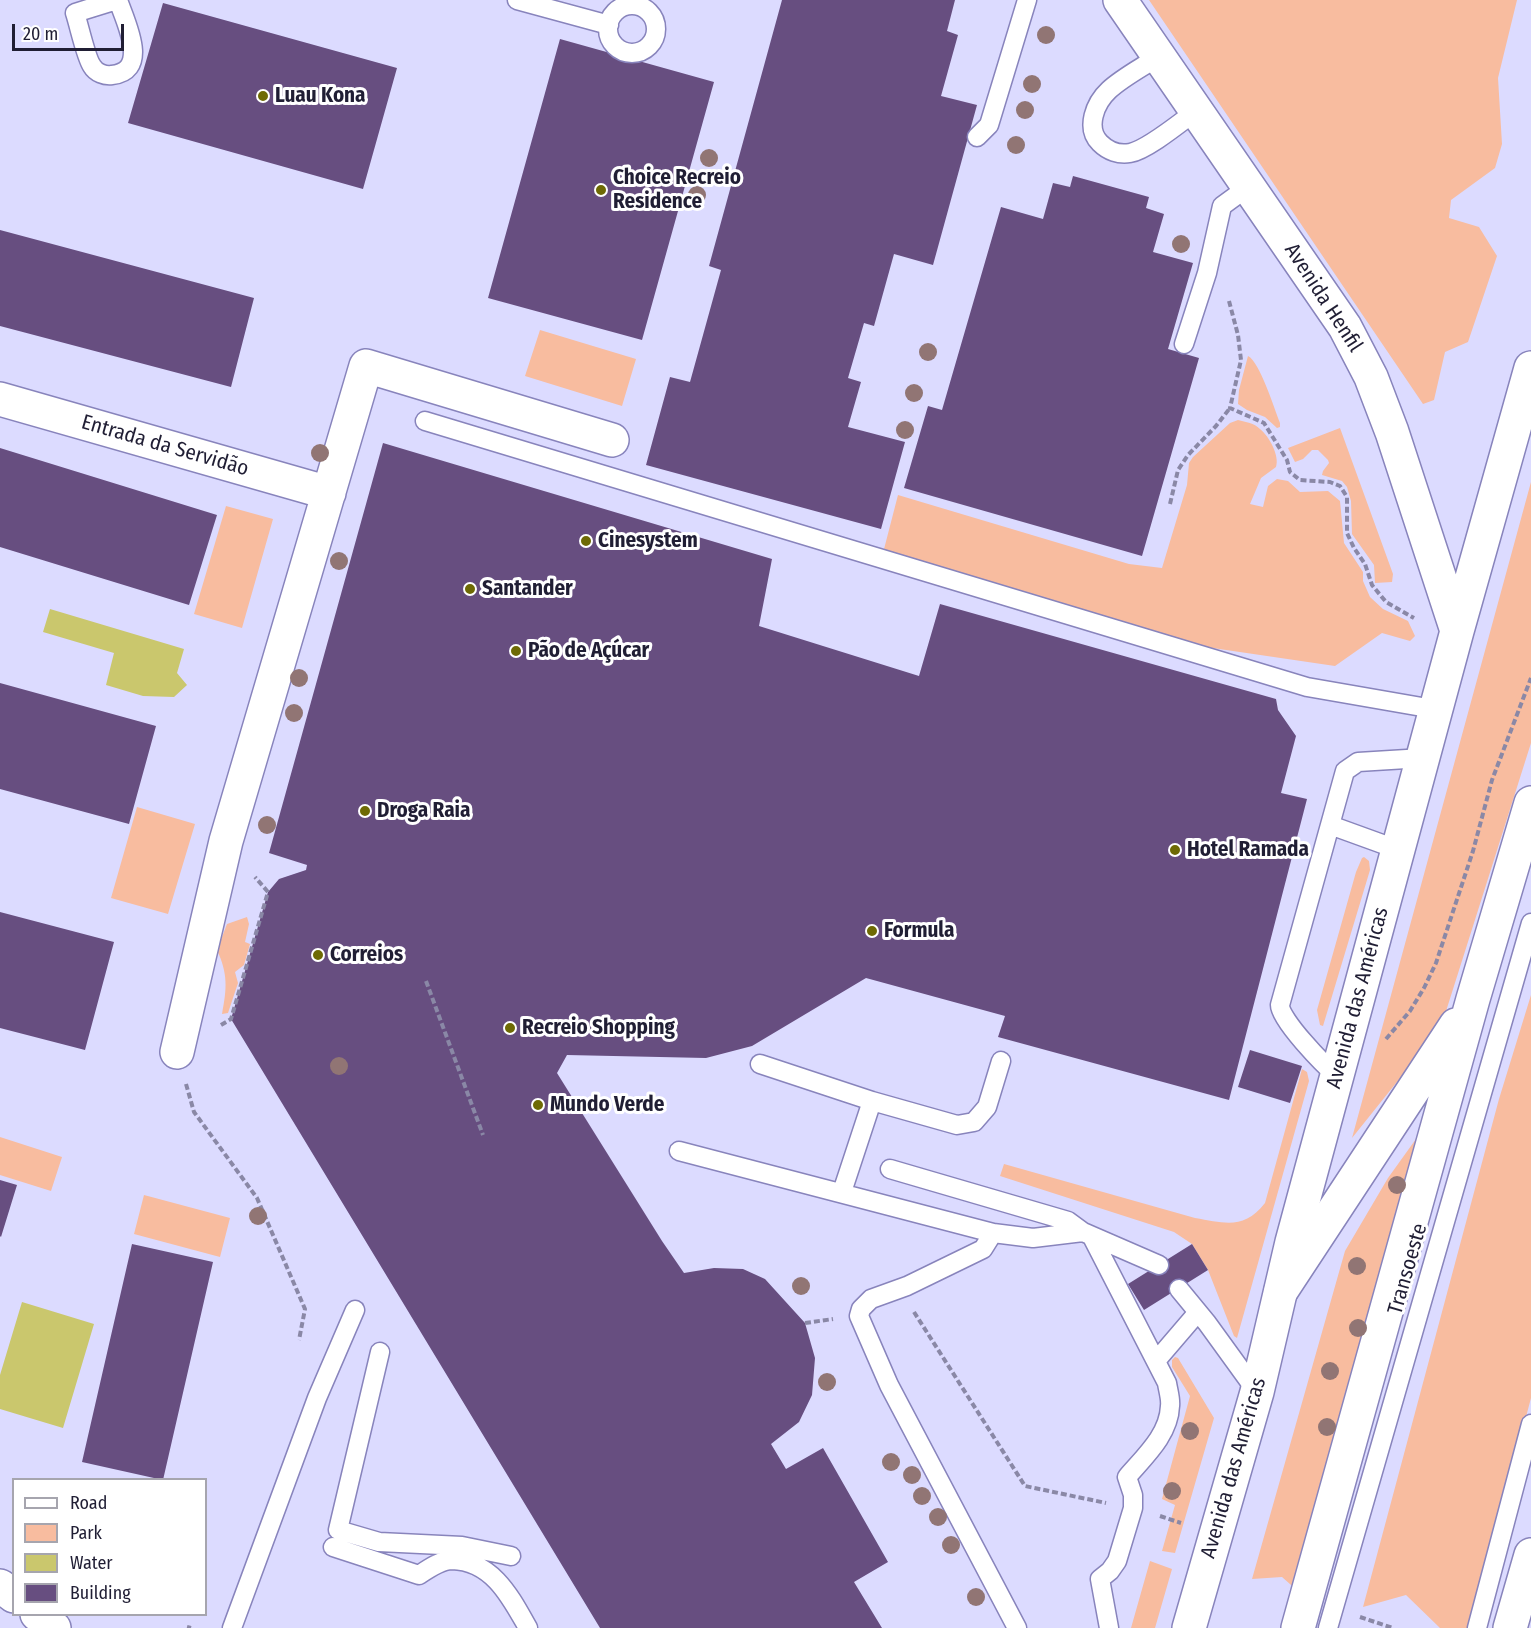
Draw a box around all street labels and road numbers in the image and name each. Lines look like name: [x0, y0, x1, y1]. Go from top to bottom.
street label: Avenida Henfil: [1279, 239, 1367, 357]
street label: Entrada da Servidão: [78, 410, 252, 482]
street label: Avenida das Américas: [1322, 904, 1394, 1092]
street label: Transoeste: [1383, 1221, 1433, 1317]
street label: Avenida das Américas: [1196, 1375, 1272, 1561]

